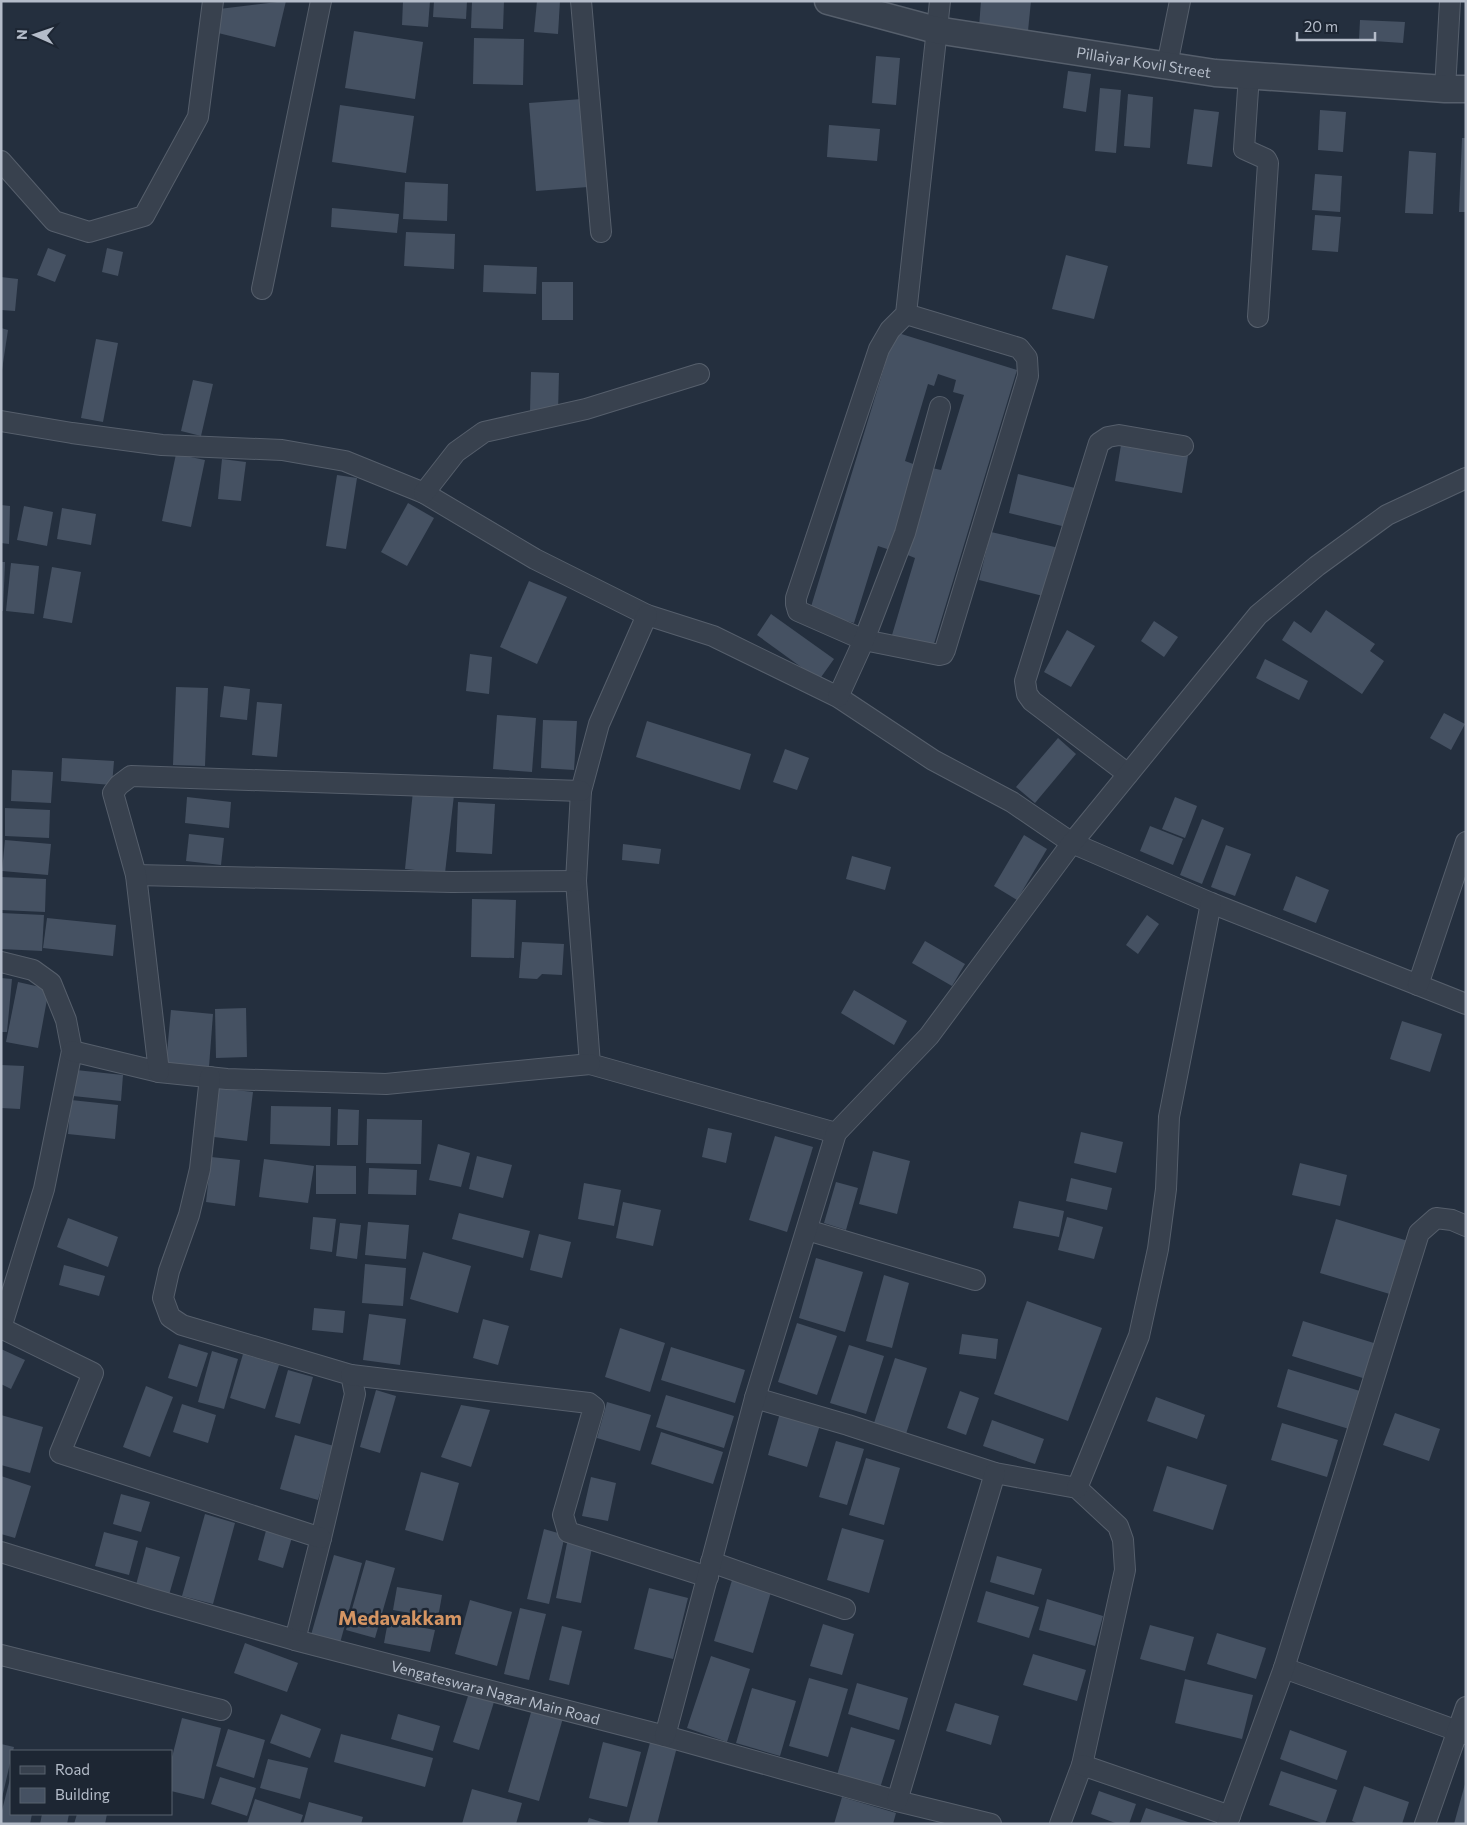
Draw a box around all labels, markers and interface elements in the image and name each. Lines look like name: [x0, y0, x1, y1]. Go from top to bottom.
north arrow: [10, 10, 60, 60]
scale bar: [1297, 10, 1374, 42]
text: 20 m: [1304, 17, 1338, 35]
text: N: [13, 29, 30, 40]
street label: Pillaiyar Kovil Street: [1075, 43, 1212, 81]
district label: Medavakkam: [338, 1605, 462, 1629]
street label: Vengateswara Nagar Main Road: [389, 1656, 602, 1728]
legend: [10, 1750, 172, 1815]
text: Road: [55, 1760, 90, 1778]
text: Building: [55, 1785, 110, 1803]

